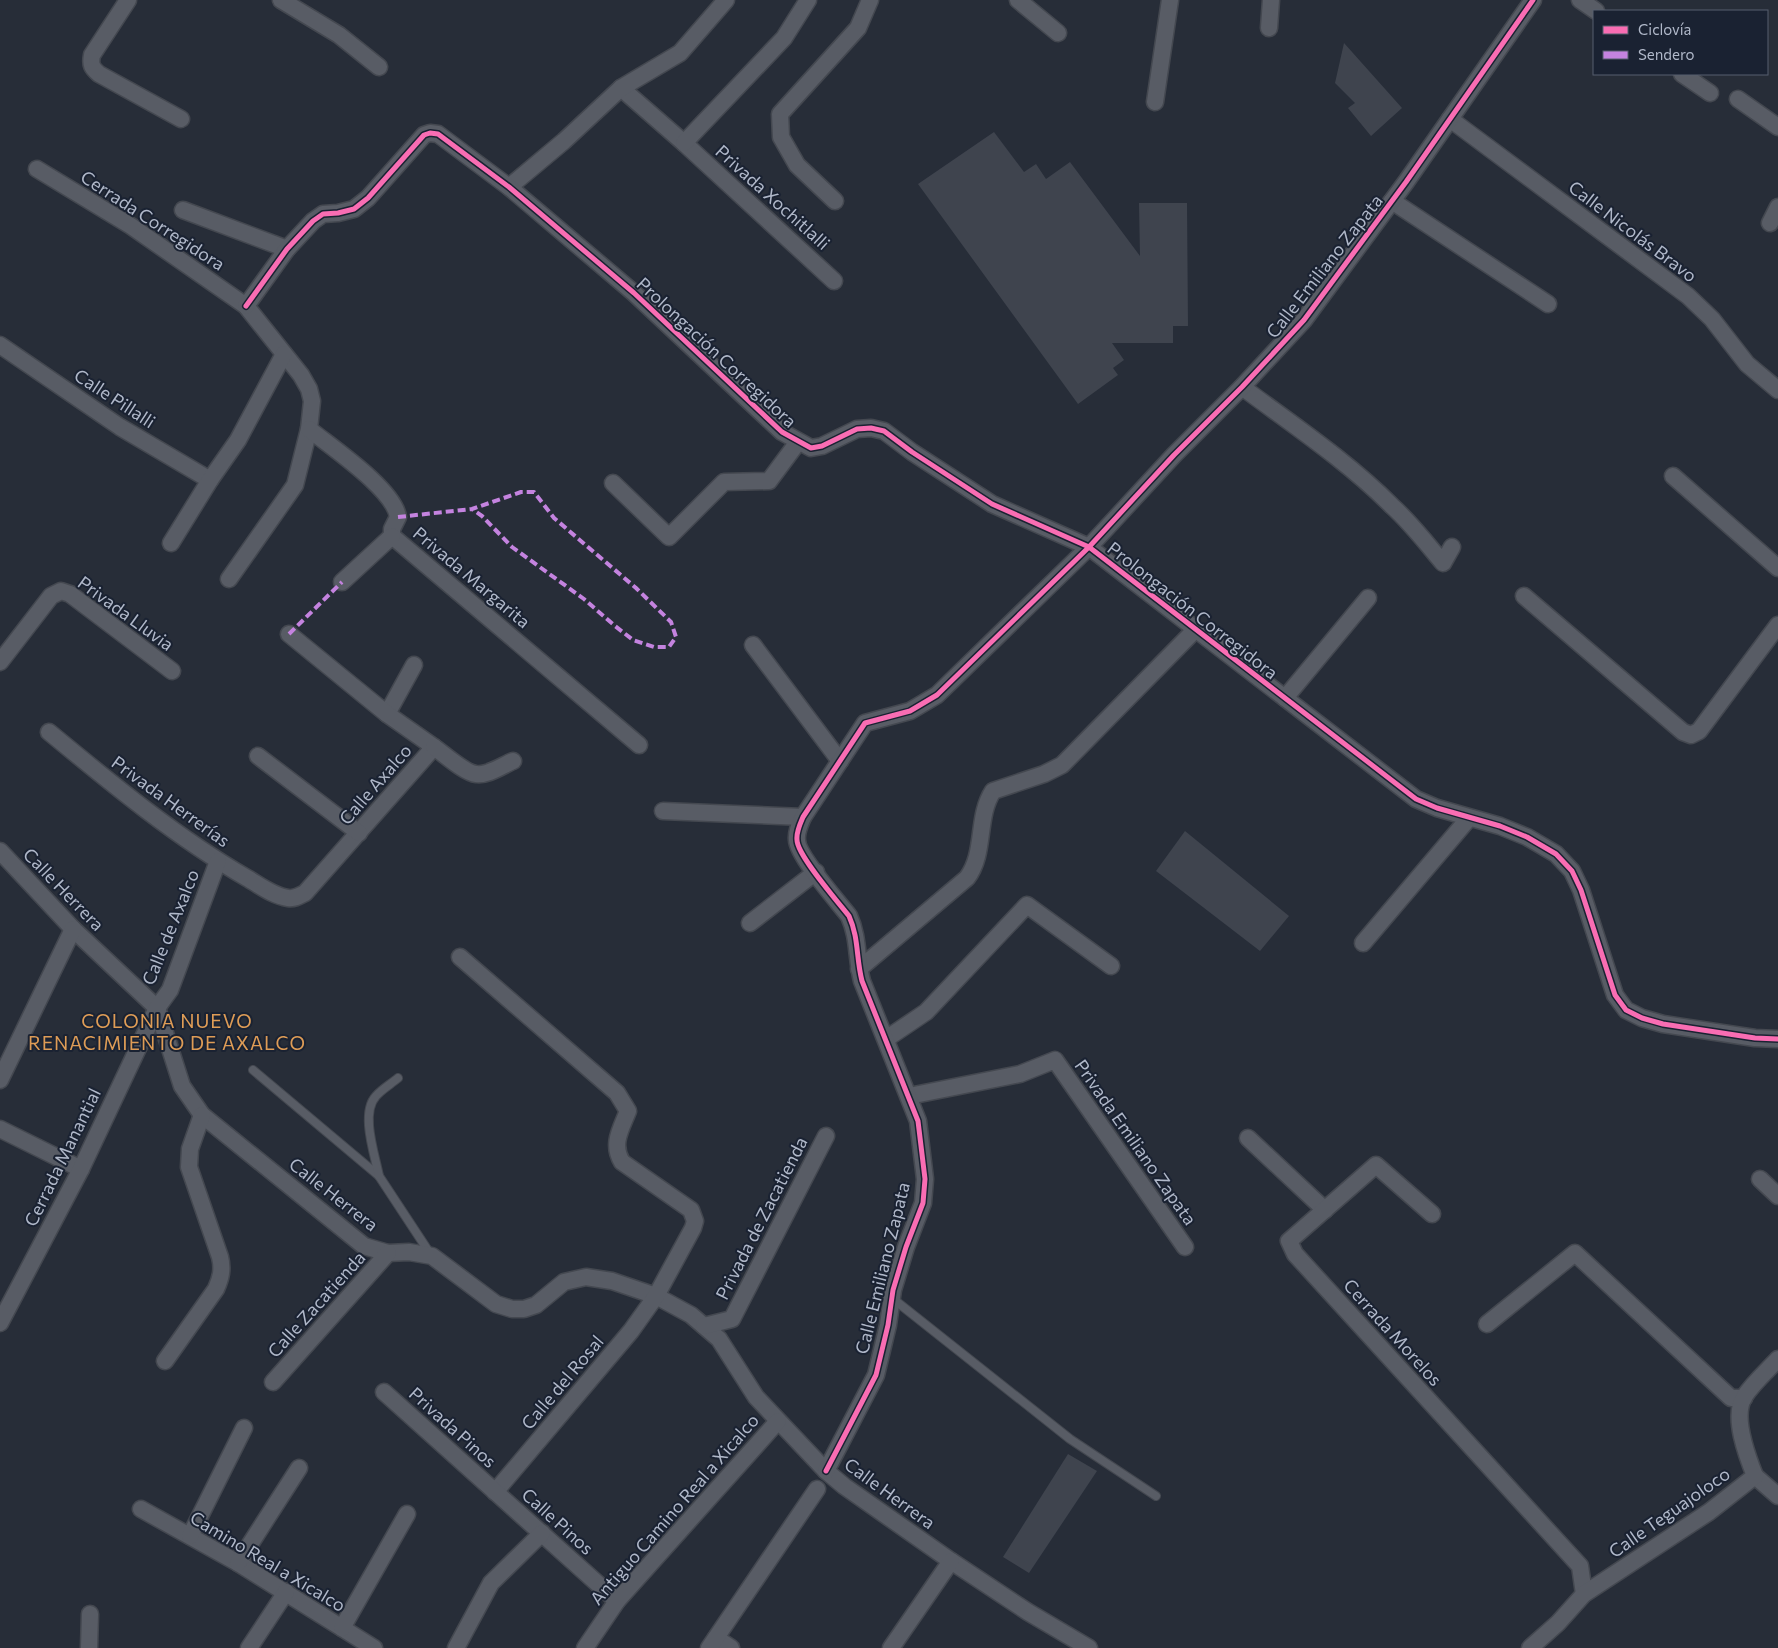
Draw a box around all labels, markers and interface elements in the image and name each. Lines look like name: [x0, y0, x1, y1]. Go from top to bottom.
legend: [1593, 10, 1768, 75]
text: Ciclovía: [1638, 20, 1691, 38]
text: Sendero: [1638, 45, 1695, 63]
street label: Privada Xochitlalli: [711, 140, 835, 254]
street label: Cerrada Corregidora: [77, 165, 229, 275]
street label: Calle Nicolás Bravo: [1565, 176, 1701, 286]
street label: Calle Emiliano Zapata: [1261, 190, 1387, 342]
street label: Prolongación Corregidora: [633, 272, 801, 432]
street label: Calle Pillalli: [70, 364, 160, 432]
street label: Privada Margarita: [409, 522, 535, 632]
street label: Prolongación Corregidora: [1103, 537, 1283, 683]
street label: Privada Lluvia: [74, 571, 178, 655]
street label: Calle Axalco: [334, 739, 416, 829]
street label: Privada Herrerías: [108, 751, 234, 851]
street label: Calle Herrera: [19, 843, 109, 935]
street label: Calle de Axalco: [137, 866, 203, 988]
district label: COLONIA NUEVO RENACIMIENTO DE AXALCO: [28, 1009, 306, 1054]
street label: Privada Emiliano Zapata: [1070, 1055, 1202, 1229]
street label: Cerrada Manantial: [19, 1084, 105, 1230]
street label: Privada de Zacatienda: [710, 1133, 812, 1303]
street label: Calle Herrera: [285, 1152, 383, 1236]
street label: Calle Emiliano Zapata: [850, 1180, 914, 1356]
street label: Calle Zacatienda: [263, 1246, 369, 1362]
street label: Cerrada Morelos: [1339, 1274, 1447, 1390]
street label: Calle del Rosal: [516, 1331, 608, 1433]
street label: Privada Pinos: [405, 1382, 501, 1472]
street label: Antiguo Camino Real a Xicalco: [585, 1409, 763, 1609]
street label: Calle Herrera: [840, 1453, 940, 1533]
street label: Calle Teguajoloco: [1604, 1462, 1734, 1562]
street label: Calle Pinos: [518, 1483, 598, 1559]
street label: Camino Real a Xicalco: [186, 1506, 350, 1616]

